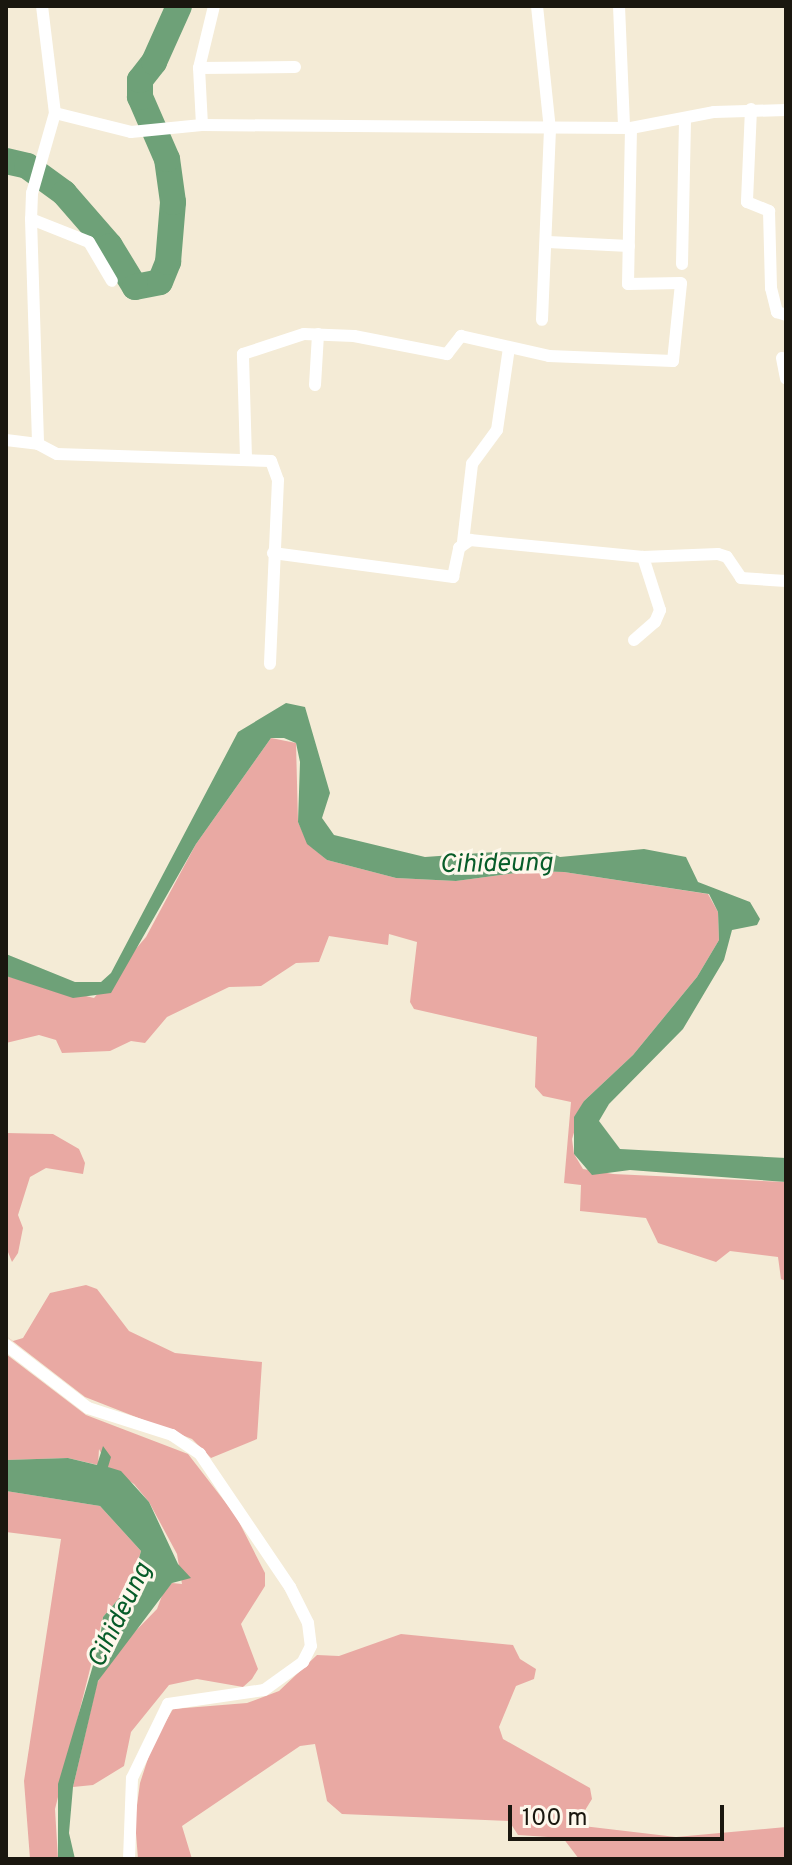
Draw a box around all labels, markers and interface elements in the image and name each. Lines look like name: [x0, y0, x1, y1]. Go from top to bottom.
water label: Cihideung: [439, 848, 553, 882]
water label: Cihideung: [82, 1558, 160, 1674]
scale bar: [512, 1789, 728, 1839]
text: 100 m: [522, 1804, 588, 1834]

